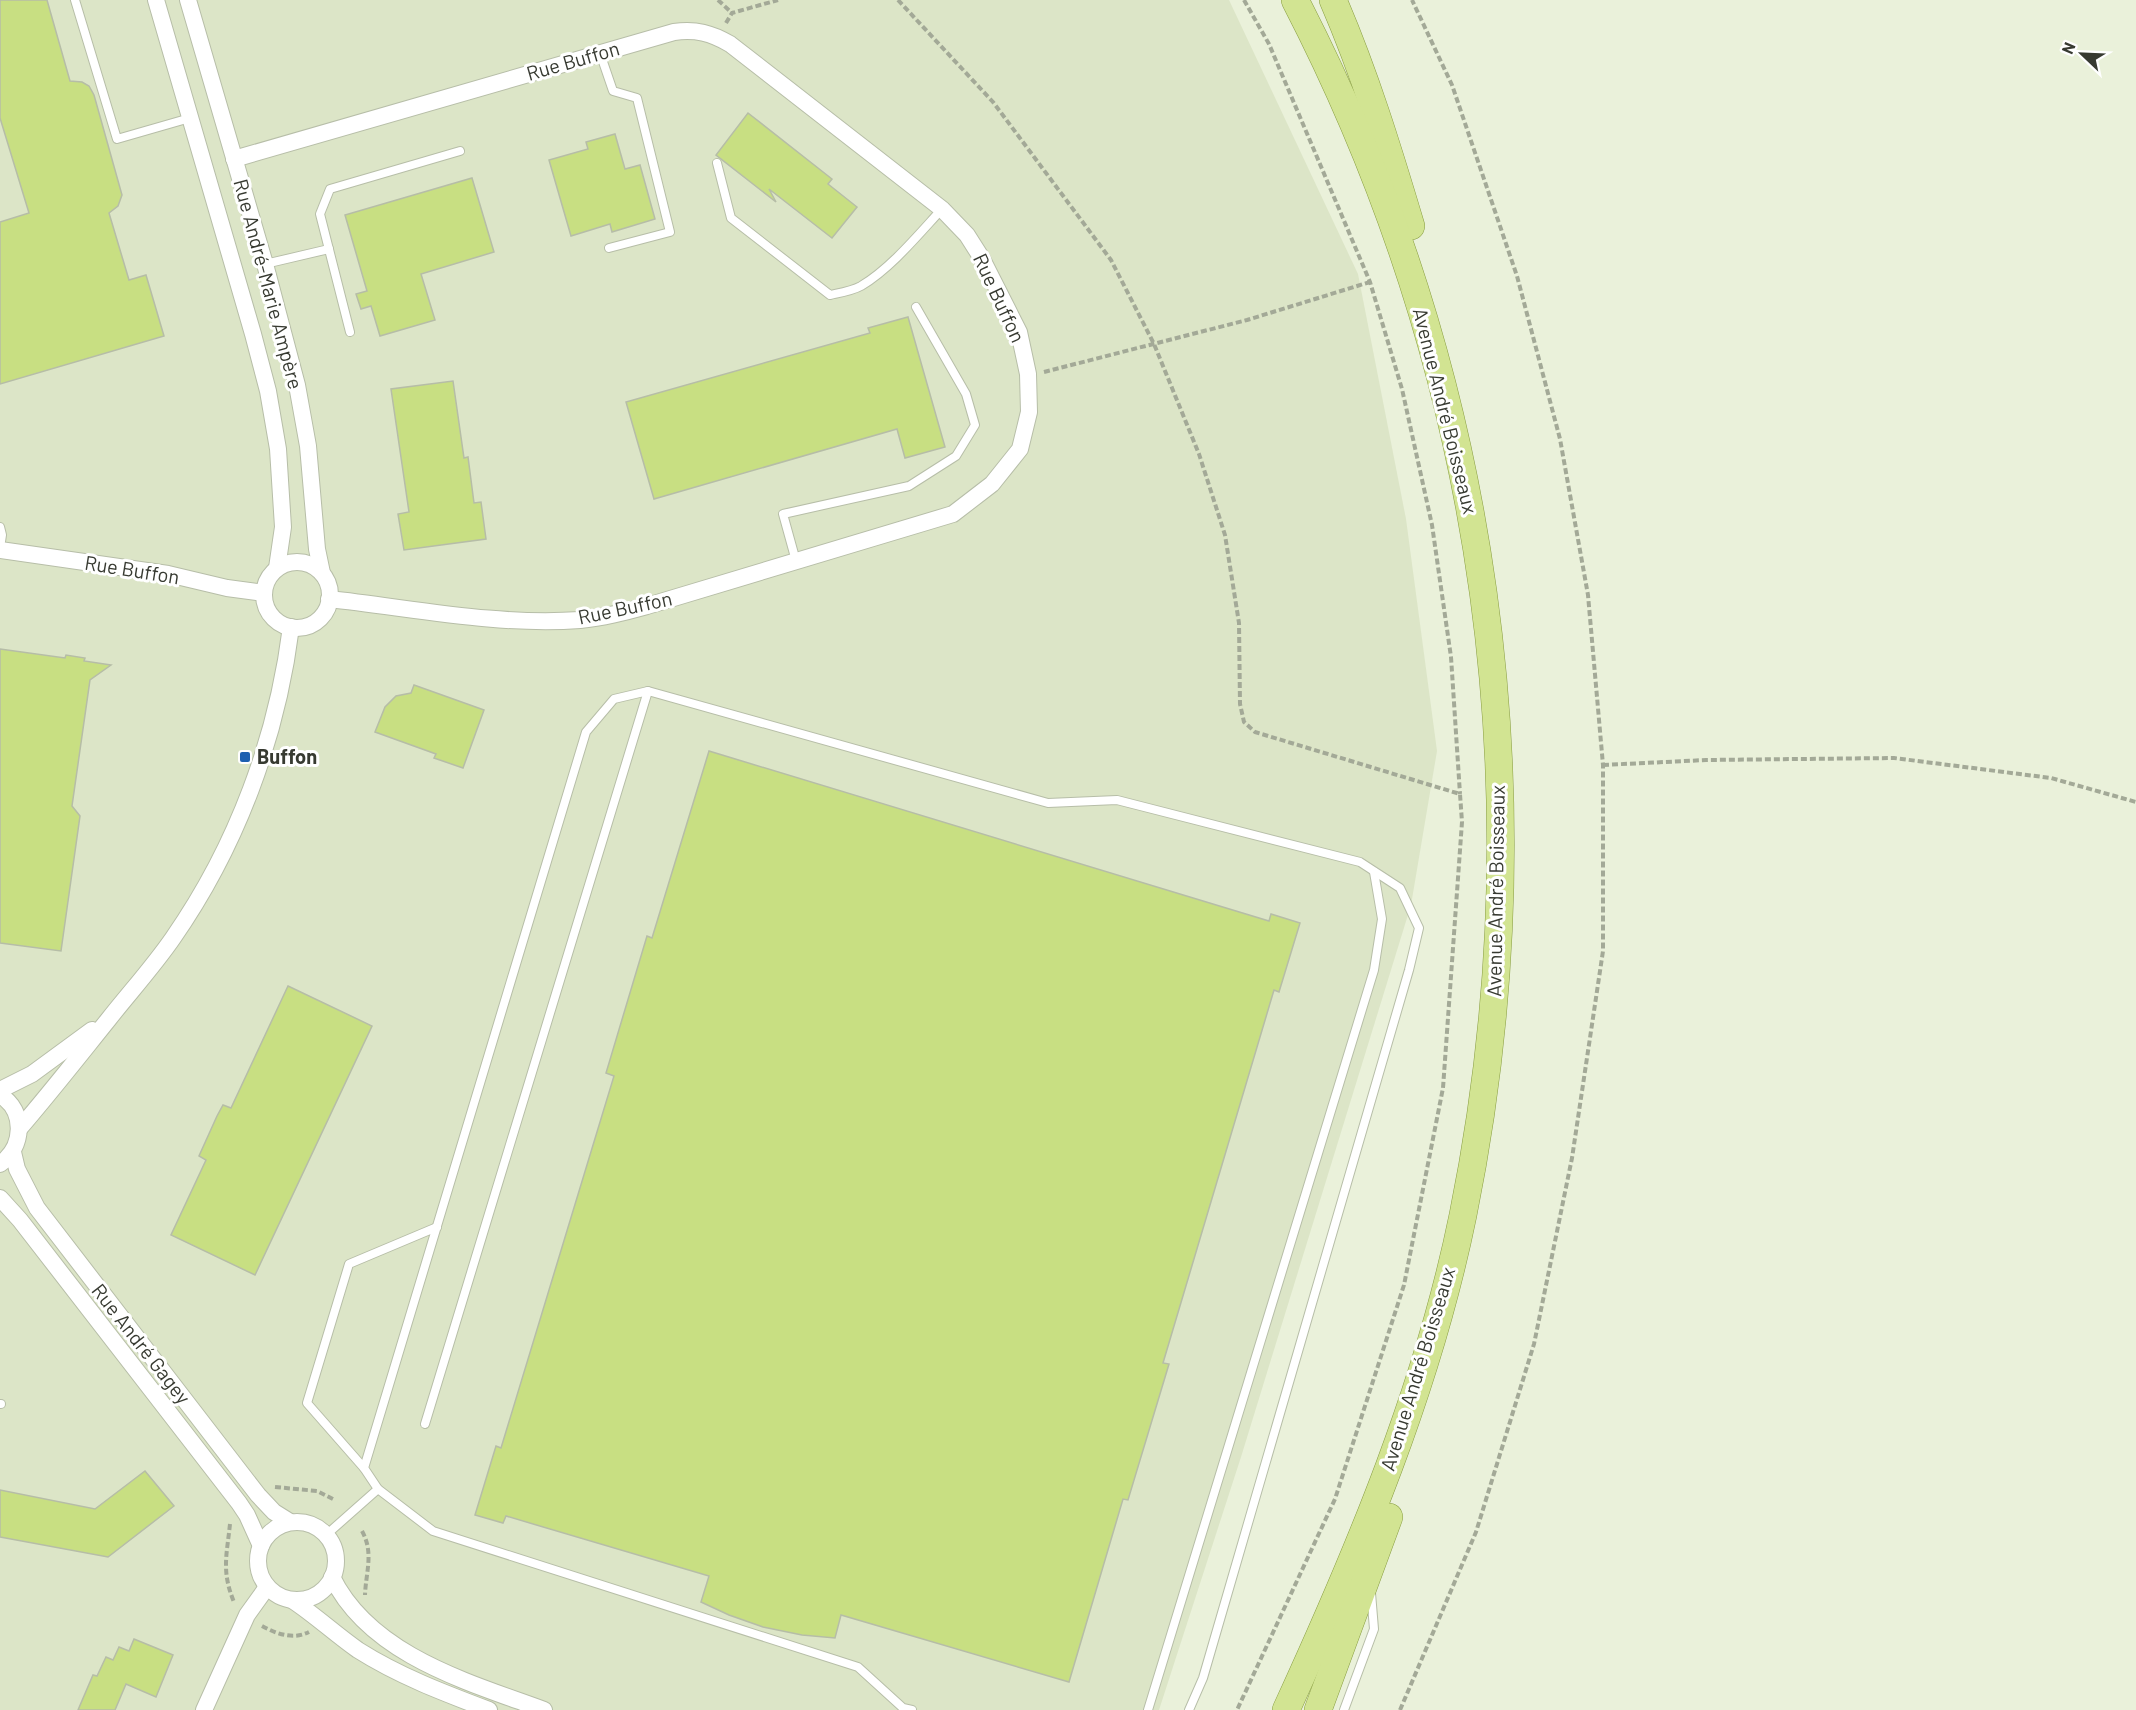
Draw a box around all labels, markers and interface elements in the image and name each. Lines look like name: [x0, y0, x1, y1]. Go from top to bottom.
north arrow: [2052, 24, 2112, 84]
street label: Rue Buffon: [523, 35, 622, 85]
text: N: [2057, 39, 2079, 57]
street label: Rue André-Marie Ampère: [229, 176, 309, 391]
street label: Rue Buffon: [969, 249, 1031, 346]
street label: Avenue André Boisseaux: [1409, 305, 1483, 517]
street label: Rue Buffon: [83, 550, 181, 588]
street label: Rue Buffon: [576, 585, 674, 629]
place label: Buffon: [257, 744, 317, 768]
marker: Buffon: [238, 750, 252, 764]
street label: Avenue André Boisseaux: [1481, 785, 1509, 997]
street label: Avenue André Boisseaux: [1375, 1264, 1460, 1473]
street label: Rue André Gagey: [87, 1279, 196, 1408]

